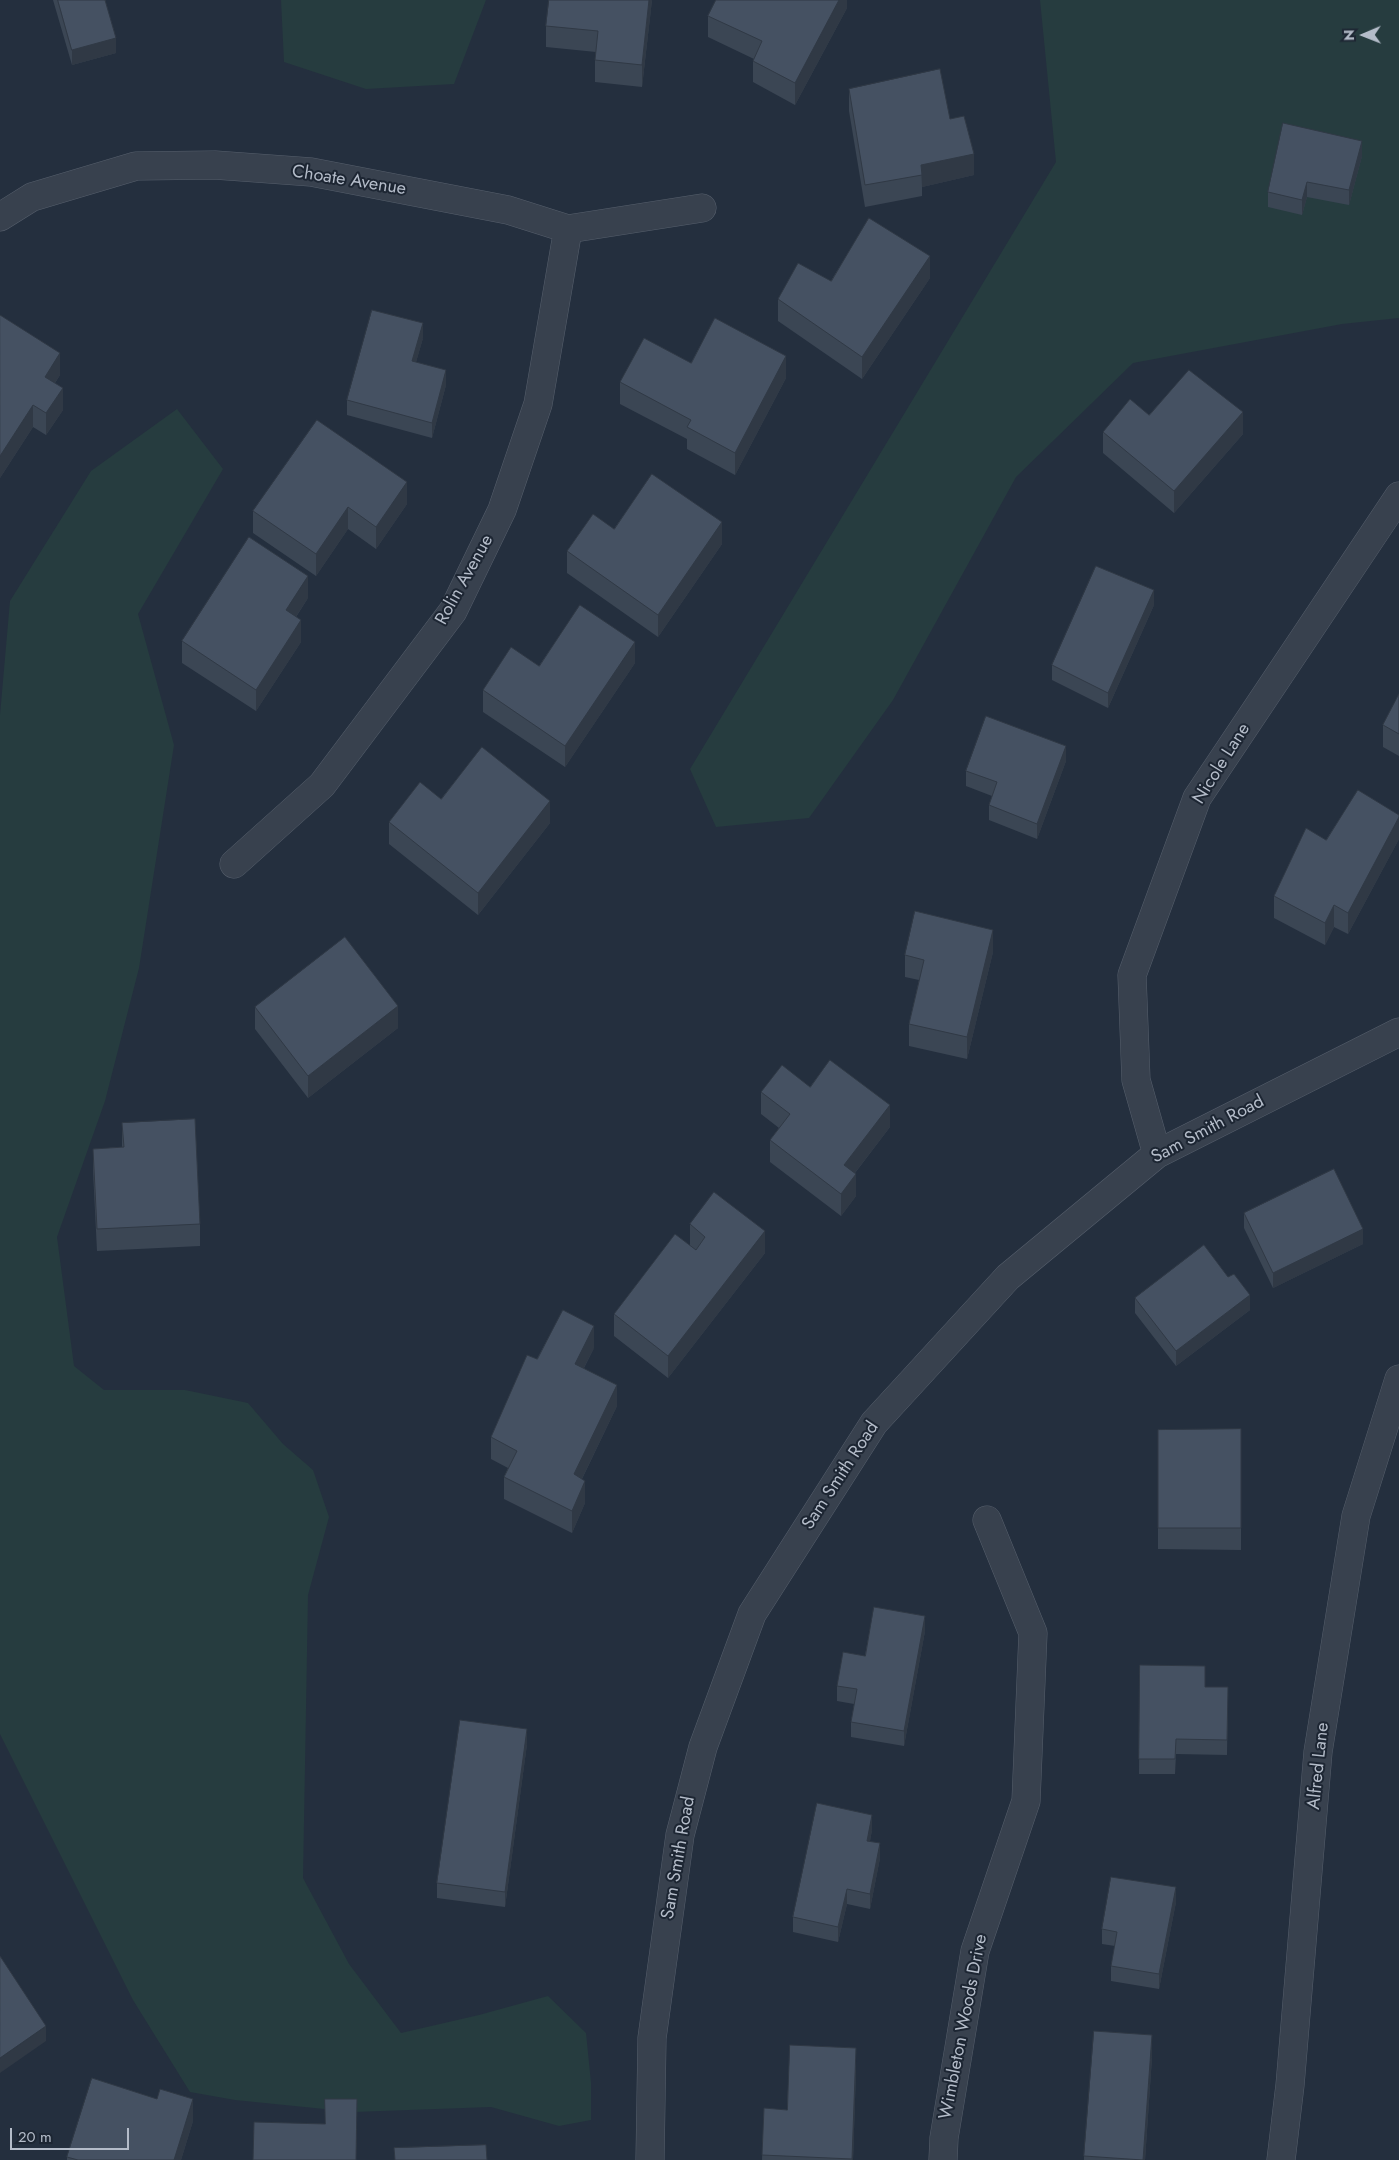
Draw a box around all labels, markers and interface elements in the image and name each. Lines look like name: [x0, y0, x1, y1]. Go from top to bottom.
north arrow: [1339, 10, 1389, 60]
text: N: [1339, 30, 1359, 41]
street label: Choate Avenue: [290, 161, 408, 201]
street label: Rolin Avenue: [431, 531, 499, 629]
street label: Nicole Lane: [1189, 720, 1255, 808]
street label: Sam Smith Road: [1148, 1091, 1268, 1169]
street label: Sam Smith Road: [798, 1418, 884, 1534]
street label: Alfred Lane: [1304, 1721, 1334, 1811]
street label: Sam Smith Road: [658, 1795, 700, 1921]
street label: Wimbleton Woods Drive: [935, 1933, 993, 2121]
scale bar: [12, 2118, 131, 2150]
text: 20 m: [18, 2126, 52, 2148]

